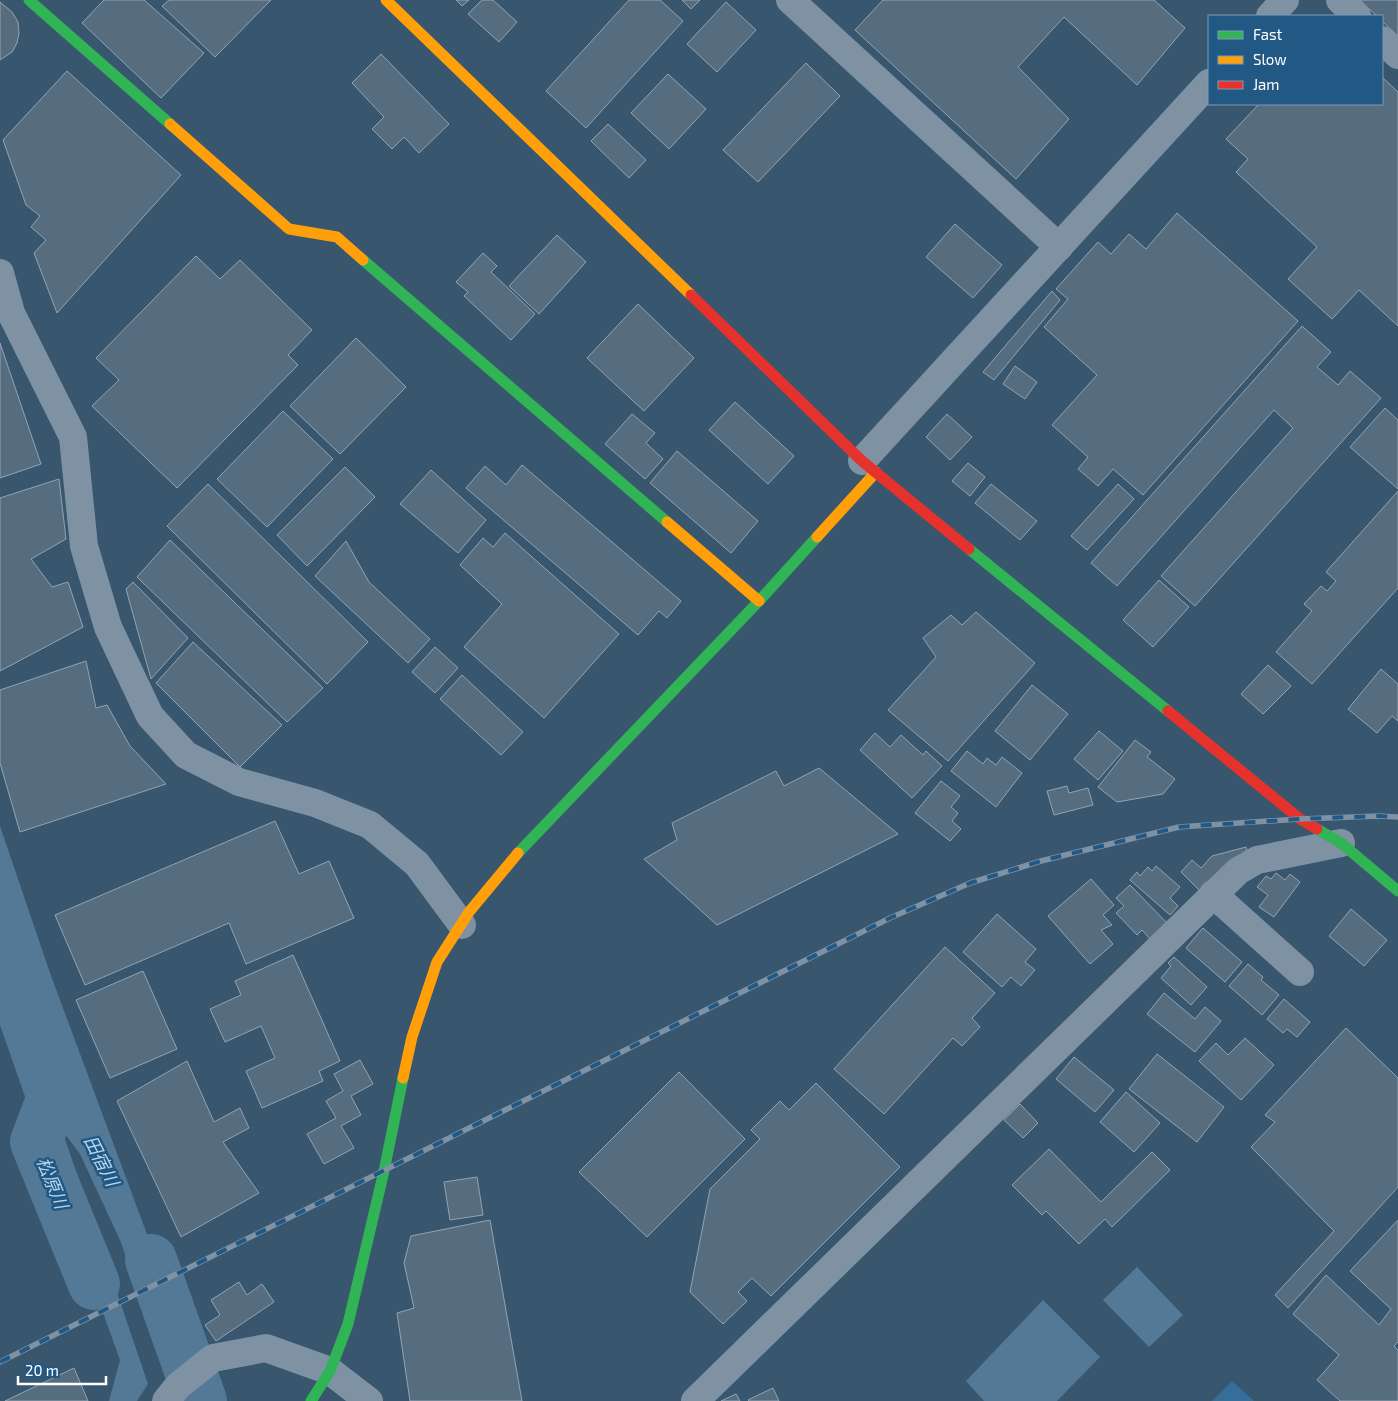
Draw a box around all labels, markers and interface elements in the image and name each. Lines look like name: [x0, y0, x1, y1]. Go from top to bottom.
legend: [1208, 15, 1383, 105]
text: Fast: [1253, 25, 1283, 43]
text: Slow: [1253, 50, 1287, 68]
text: Jam: [1253, 75, 1279, 93]
water label: 田宿川: [80, 1131, 125, 1191]
water label: 松原川: [33, 1153, 74, 1214]
scale bar: [18, 1354, 105, 1386]
text: 20 m: [25, 1361, 59, 1379]

